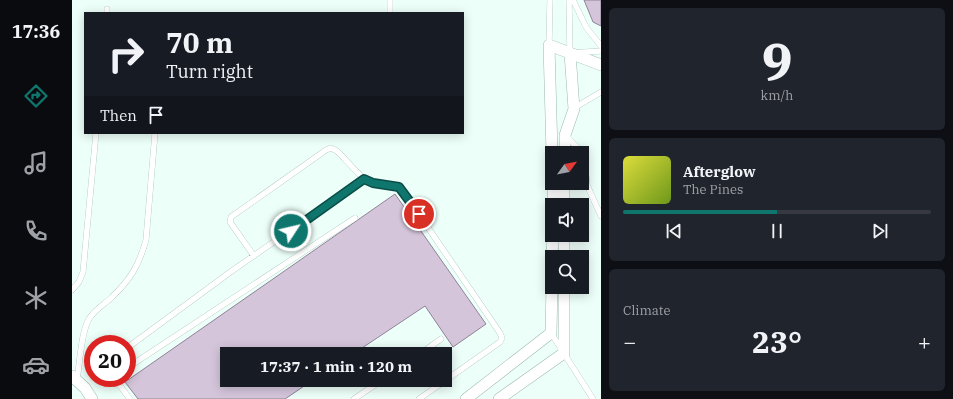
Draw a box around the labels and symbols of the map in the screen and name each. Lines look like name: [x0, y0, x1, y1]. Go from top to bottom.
north arrow: [545, 146, 589, 190]
pin: [402, 197, 436, 231]
position arrow: [270, 210, 312, 252]
speed limit sign: 20: [84, 335, 136, 387]

